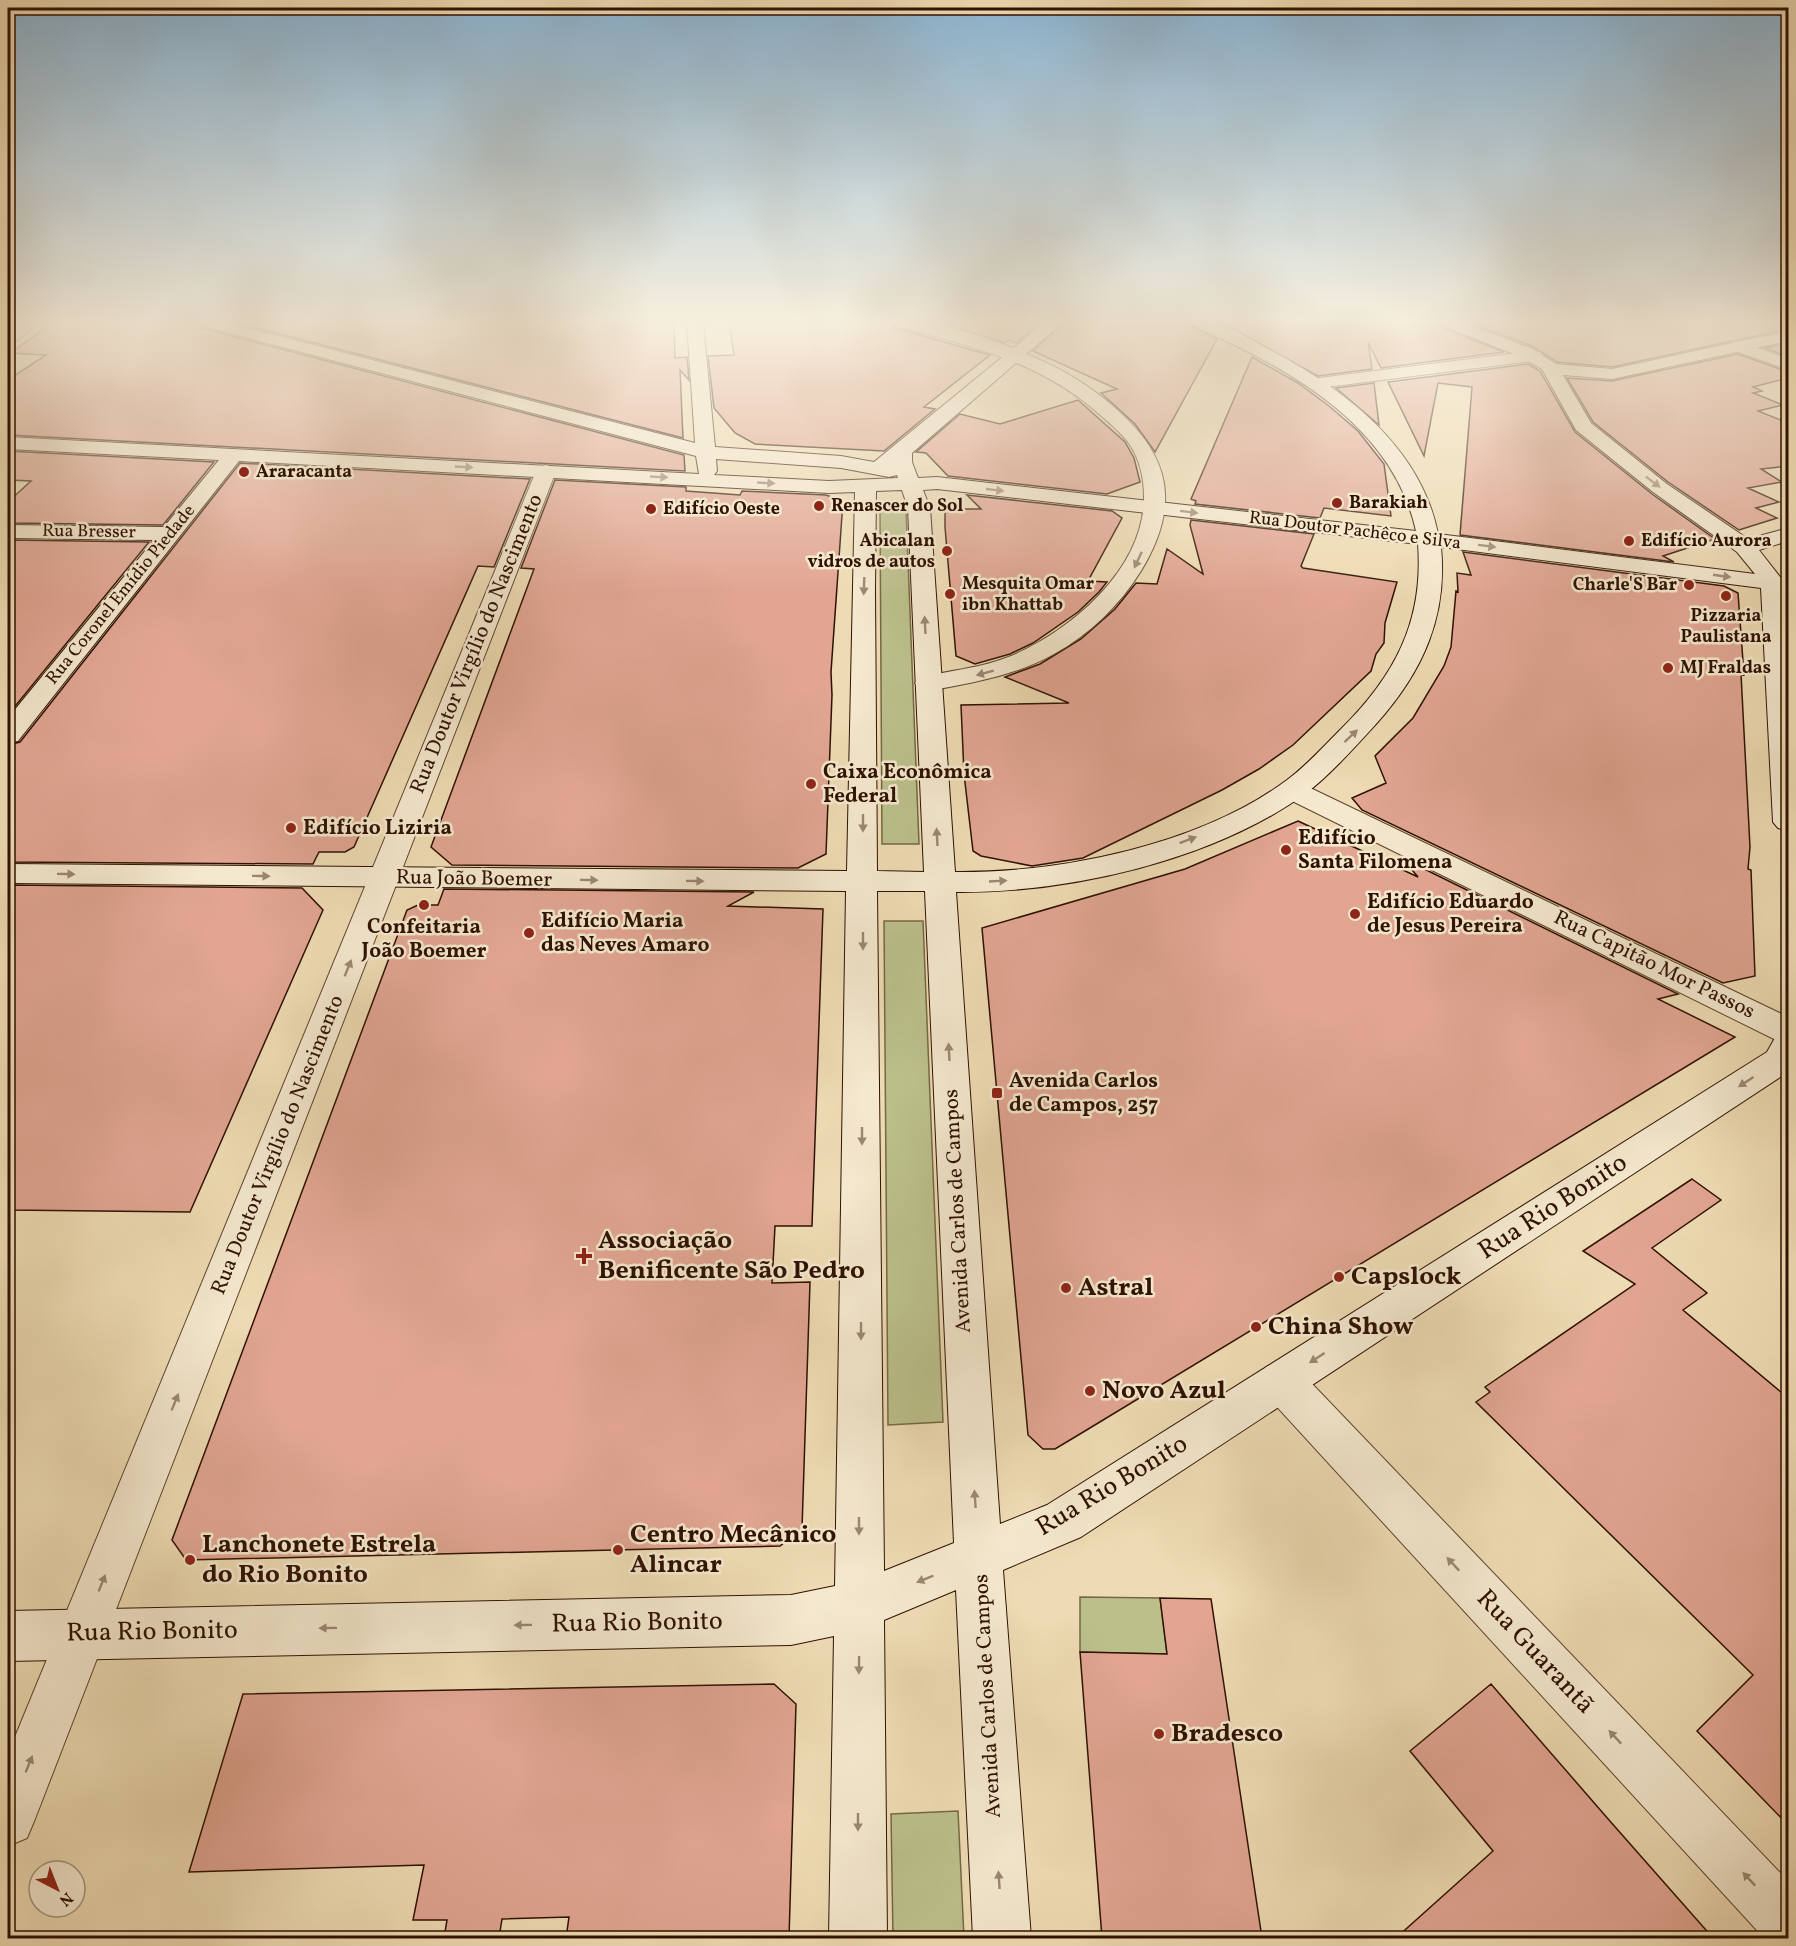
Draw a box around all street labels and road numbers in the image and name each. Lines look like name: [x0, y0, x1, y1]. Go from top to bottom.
street label: Rua Doutor Virgílio do Nascimento: [403, 490, 551, 798]
street label: Rua Coronel Emídio Piedade: [41, 500, 201, 690]
street label: Rua Doutor Pachêco e Silva: [1247, 506, 1463, 556]
street label: Rua Bresser: [42, 519, 137, 545]
street label: Rua João Boemer: [396, 863, 553, 895]
street label: Rua Capitão Mor Passos: [1548, 904, 1760, 1026]
street label: Rua Doutor Virgílio do Nascimento: [204, 991, 352, 1299]
street label: Avenida Carlos de Campos: [937, 1088, 979, 1334]
street label: Rua Rio Bonito: [1471, 1145, 1635, 1269]
street label: Rua Rio Bonito: [1029, 1426, 1195, 1546]
street label: Avenida Carlos de Campos: [967, 1573, 1009, 1819]
street label: Rua Guarantã: [1468, 1582, 1602, 1722]
street label: Rua Rio Bonito: [551, 1604, 723, 1642]
street label: Rua Rio Bonito: [66, 1613, 238, 1651]

